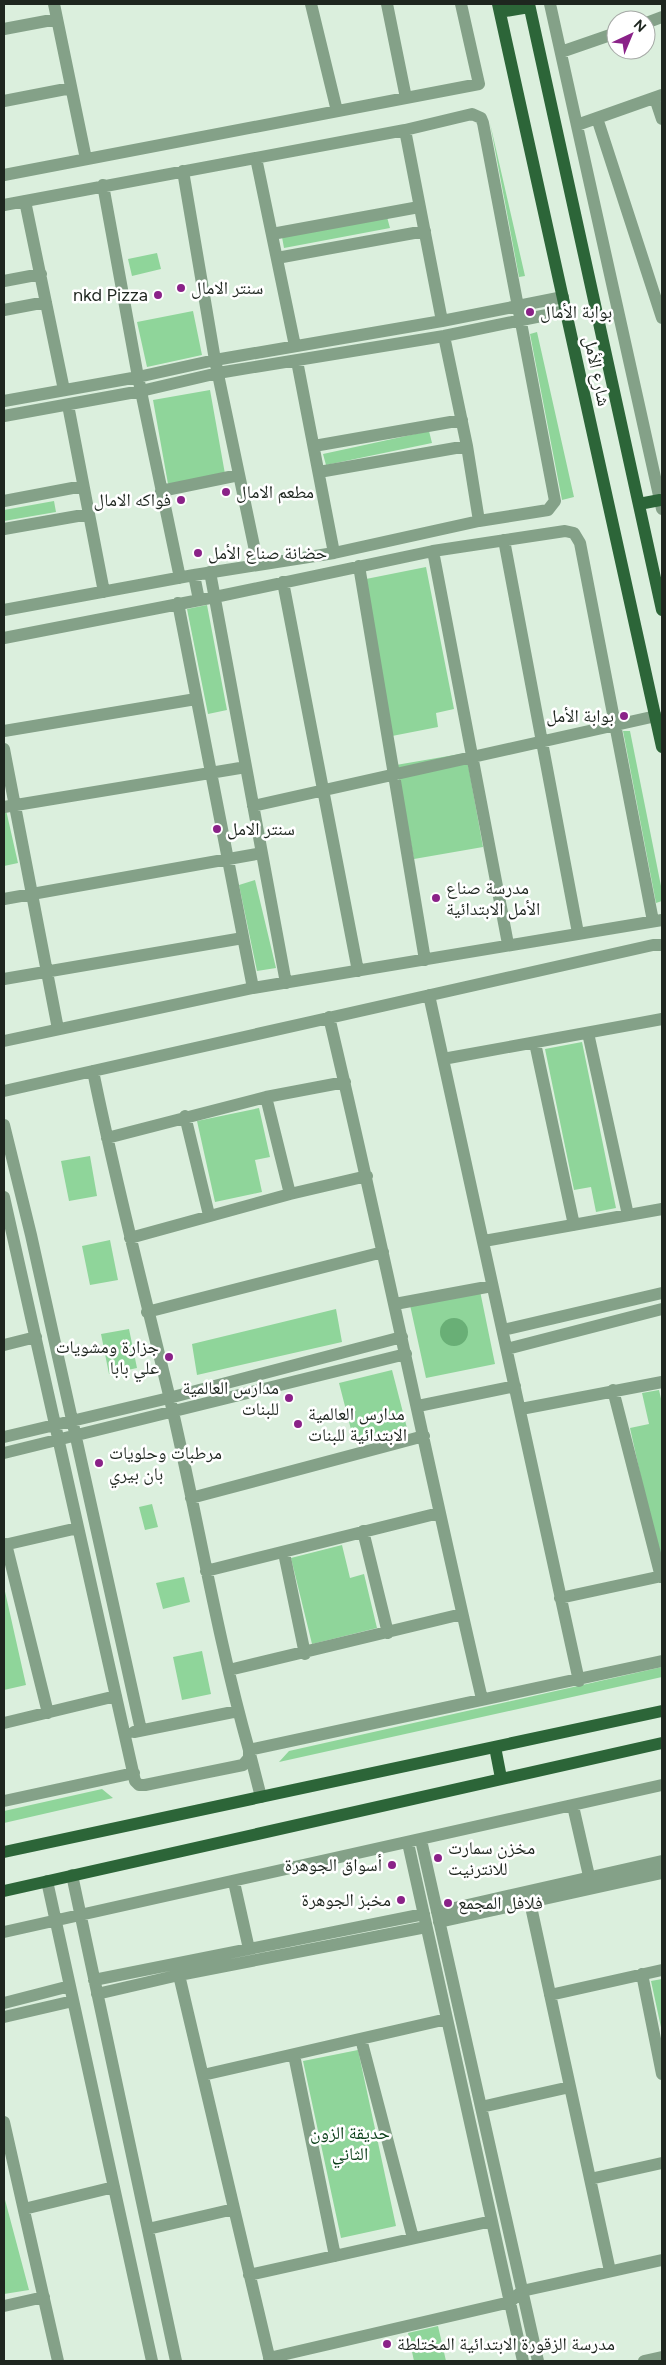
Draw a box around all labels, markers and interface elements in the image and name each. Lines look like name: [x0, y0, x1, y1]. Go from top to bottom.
north arrow: [606, 10, 656, 60]
text: N: [630, 16, 649, 36]
place label: سنتر الامال: [191, 277, 263, 299]
marker: سنتر الامال: [175, 282, 187, 294]
place label: nkd Pizza: [73, 284, 148, 306]
marker: nkd Pizza: [152, 289, 164, 301]
place label: بوابة الأمال: [540, 301, 612, 323]
marker: بوابة الأمال: [524, 306, 536, 318]
street label: شارع الأمل: [579, 334, 615, 408]
place label: مطعم الامال: [236, 481, 314, 504]
marker: مطعم الامال: [220, 486, 232, 498]
place label: فواكه الامال: [94, 489, 171, 511]
marker: فواكه الامال: [175, 494, 187, 506]
place label: حضانة صناع الأمل: [208, 542, 327, 564]
marker: حضانة صناع الأمل: [192, 547, 204, 559]
place label: بوابة الأمل: [546, 705, 614, 727]
marker: بوابة الأمل: [618, 710, 630, 722]
place label: سنتر الامل: [227, 818, 295, 840]
marker: سنتر الامل: [211, 823, 223, 835]
place label: مدرسة صناع الأمل الابتدائية: [446, 877, 540, 920]
marker: مدرسة صناع الأمل الابتدائية: [430, 892, 442, 904]
place label: جزارة ومشويات علي بابا: [56, 1336, 159, 1383]
marker: جزارة ومشويات علي بابا: [163, 1351, 175, 1363]
place label: مدارس العالمية للبنات: [182, 1377, 279, 1420]
marker: مدارس العالمية للبنات: [283, 1392, 295, 1404]
place label: مدارس العالمية الابتدائية للبنات: [308, 1403, 407, 1446]
marker: مدارس العالمية الابتدائية للبنات: [292, 1418, 304, 1430]
place label: مرطبات وحلويات بان بيري: [109, 1442, 222, 1489]
marker: مرطبات وحلويات بان بيري: [93, 1457, 105, 1469]
place label: مخزن سمارت للانترنيت: [448, 1837, 535, 1880]
marker: مخزن سمارت للانترنيت: [432, 1852, 444, 1864]
place label: أسواق الجوهرة: [285, 1854, 382, 1876]
marker: أسواق الجوهرة: [386, 1859, 398, 1871]
place label: مخبز الجوهرة: [302, 1889, 391, 1911]
place label: فلافل المجمع: [458, 1892, 543, 1915]
marker: مخبز الجوهرة: [395, 1894, 407, 1906]
marker: فلافل المجمع: [442, 1897, 454, 1909]
park label: حديقة الزون الثاني: [310, 2122, 390, 2169]
place label: مدرسة الزقورة الابتدائية المختلطة: [397, 2333, 615, 2355]
marker: مدرسة الزقورة الابتدائية المختلطة: [381, 2338, 393, 2350]

